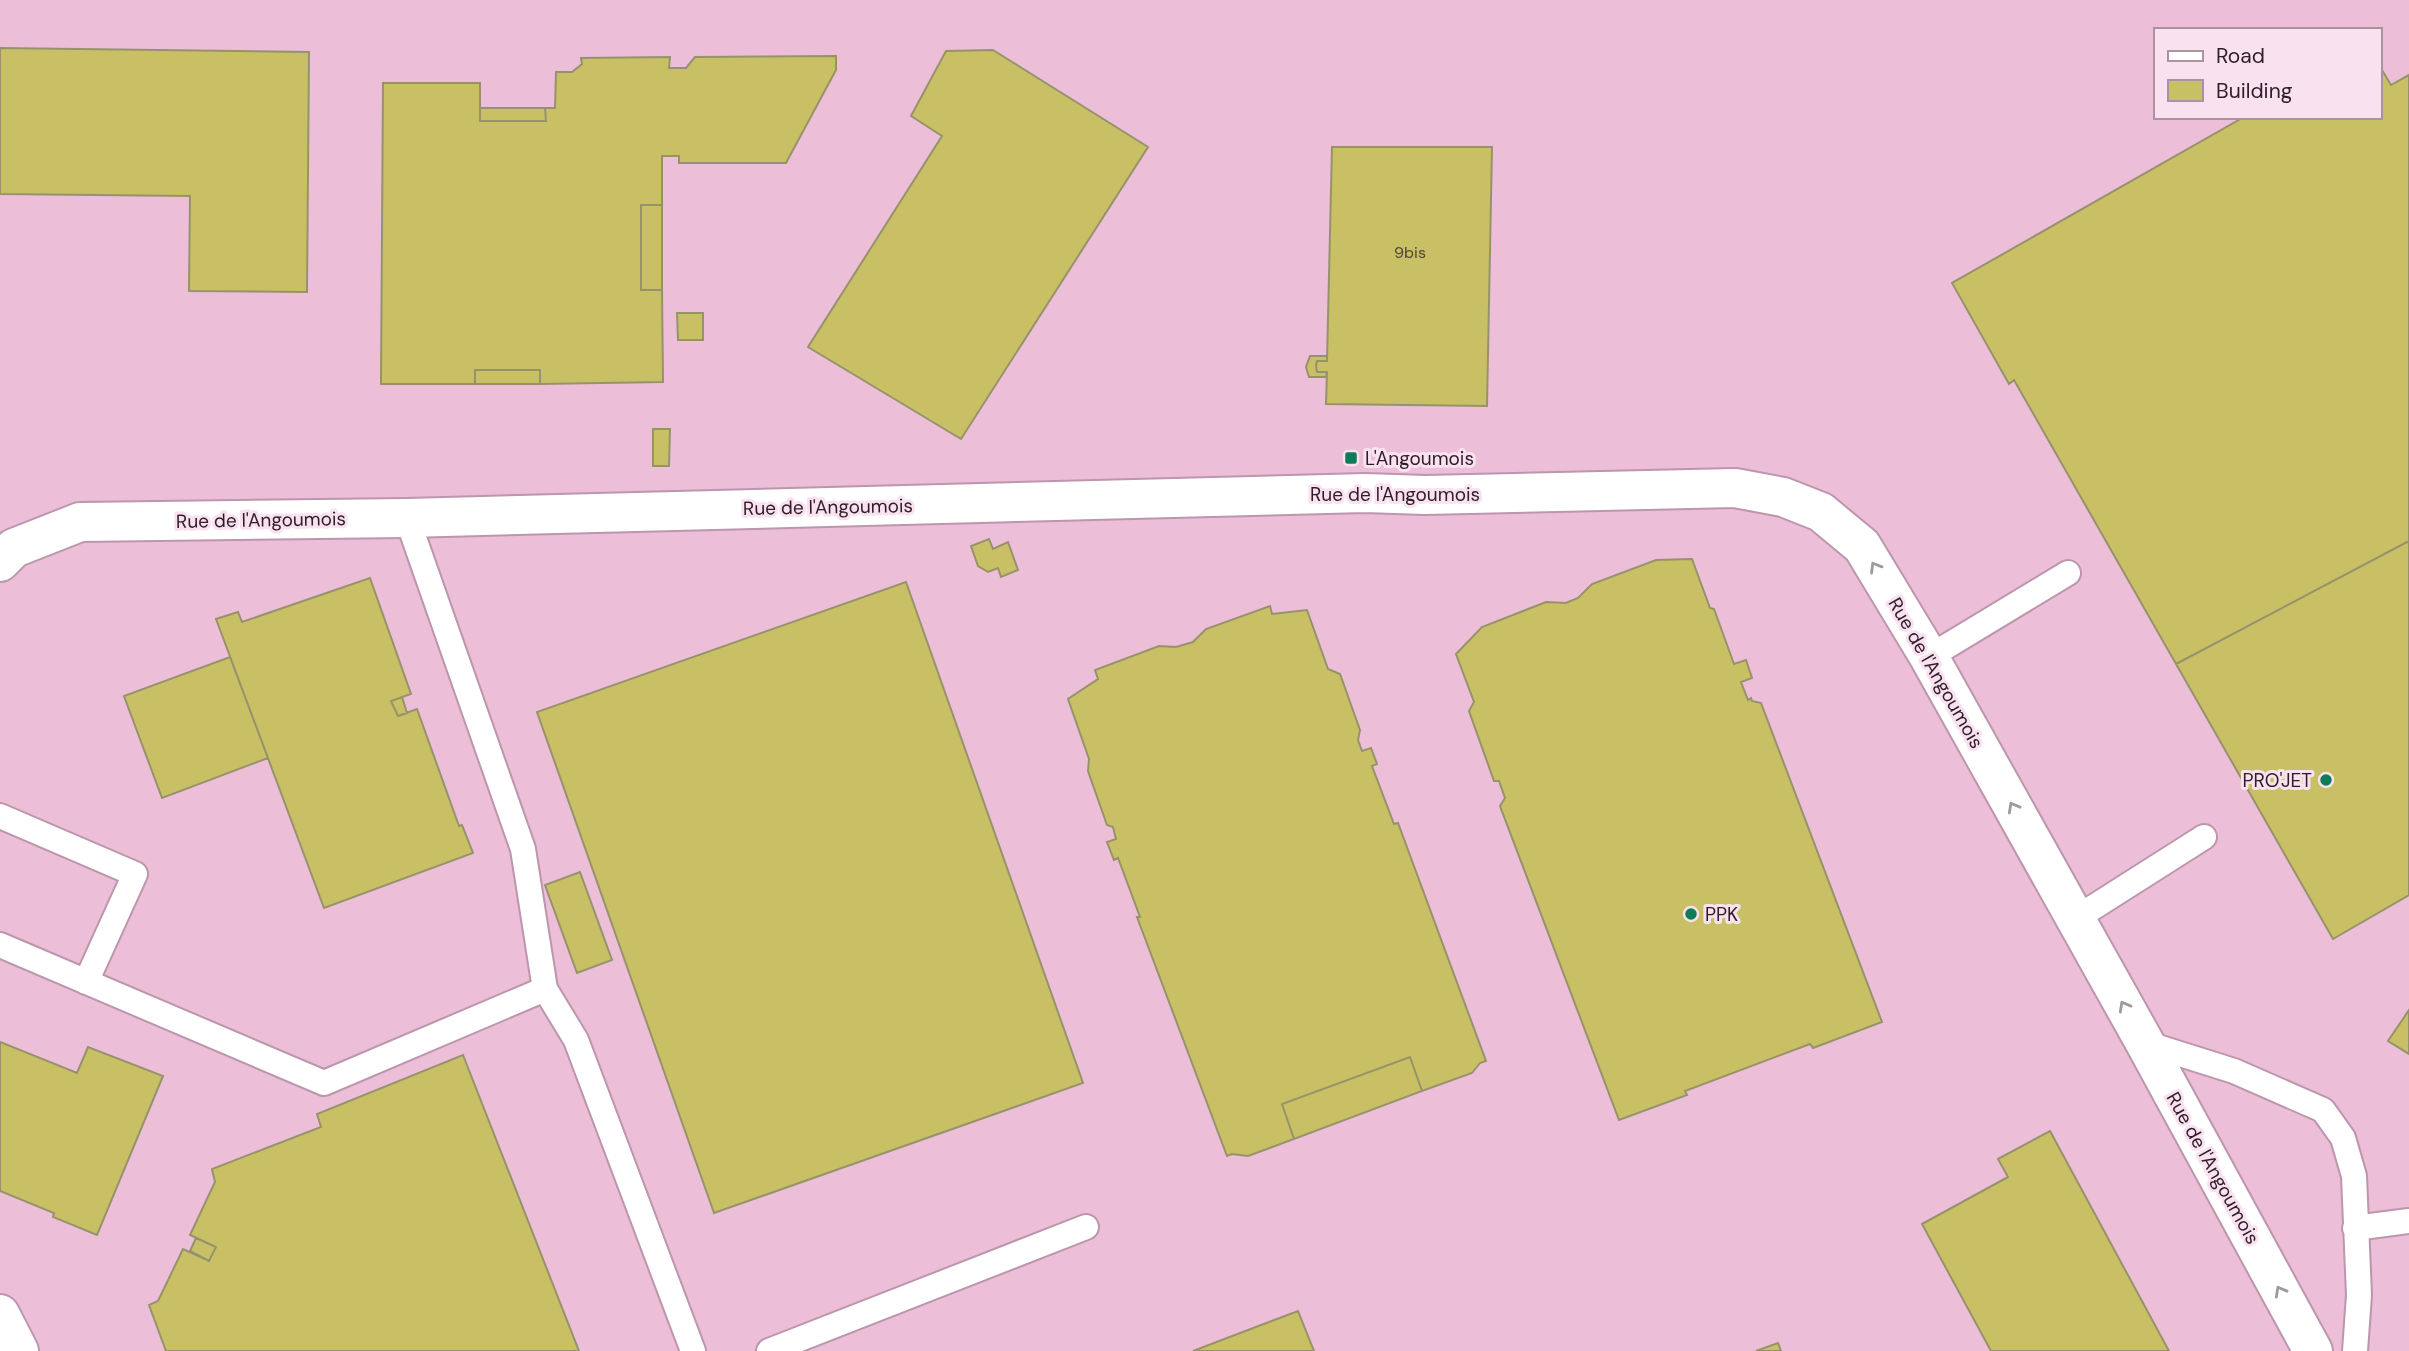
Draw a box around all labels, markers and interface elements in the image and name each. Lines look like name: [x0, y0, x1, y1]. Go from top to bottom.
legend: [2154, 28, 2381, 119]
text: Road: [2216, 42, 2265, 70]
text: Building: [2216, 77, 2293, 105]
house number: 9bis: [1394, 242, 1426, 263]
place label: L'Angoumois: [1365, 446, 1474, 471]
marker: L'Angoumois: [1343, 450, 1359, 466]
street label: Rue de l'Angoumois: [1310, 482, 1480, 507]
street label: Rue de l'Angoumois: [743, 493, 913, 521]
street label: Rue de l'Angoumois: [176, 506, 346, 534]
one-way arrow: [1870, 562, 1883, 575]
street label: Rue de l'Angoumois: [1883, 593, 1989, 753]
place label: PRO'JET: [2242, 768, 2312, 793]
marker: PRO'JET: [2318, 772, 2334, 788]
one-way arrow: [2008, 802, 2021, 814]
place label: PPK: [1705, 902, 1738, 927]
marker: PPK: [1683, 906, 1699, 922]
one-way arrow: [2119, 1000, 2132, 1013]
street label: Rue de l'Angoumois: [2161, 1088, 2265, 1248]
one-way arrow: [2275, 1286, 2288, 1298]

